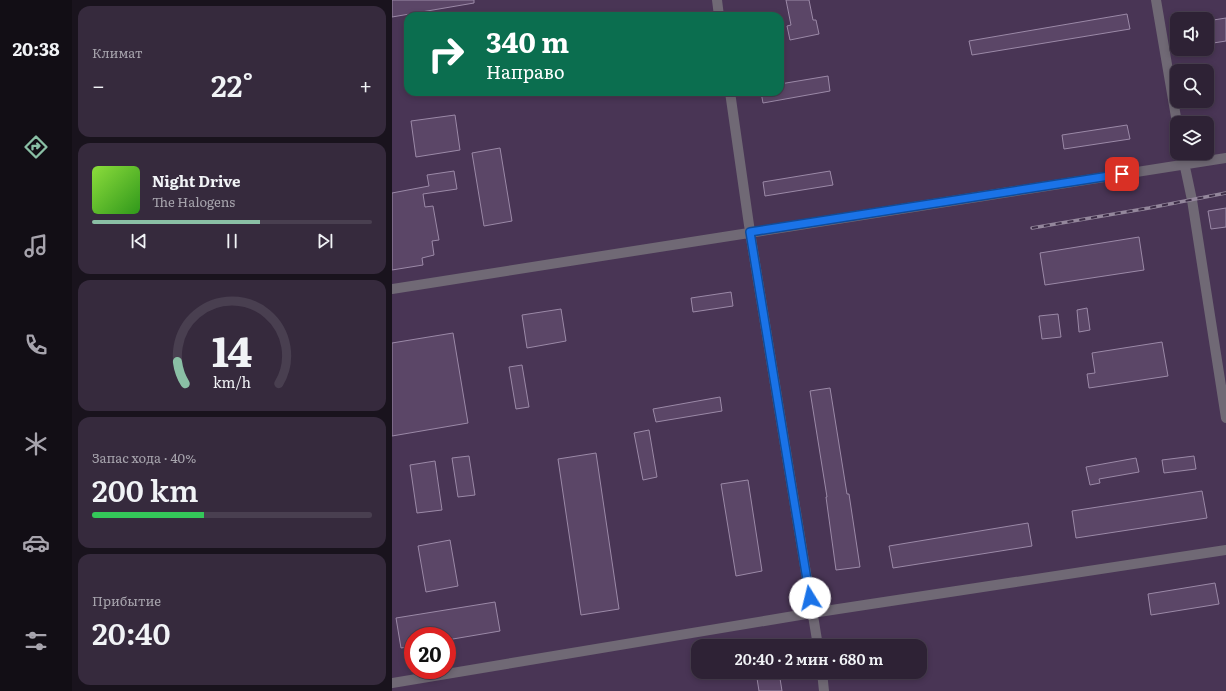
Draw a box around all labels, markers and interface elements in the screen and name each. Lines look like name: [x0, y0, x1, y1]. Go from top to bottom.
map controls: [1170, 12, 1214, 160]
button: sound: [1170, 12, 1214, 56]
text: 340 m: [486, 20, 569, 62]
icon: right: [420, 28, 472, 80]
text: 20:38: [12, 35, 60, 62]
text: Климат: [92, 43, 143, 62]
text: Направо: [486, 58, 564, 85]
text: 22°: [211, 62, 253, 106]
button: search: [1170, 64, 1214, 108]
text: −: [92, 68, 105, 101]
text: +: [359, 68, 372, 101]
button: layers: [1170, 116, 1214, 160]
icon: directions: [22, 133, 50, 161]
pin: [1105, 157, 1139, 191]
icon: arrive: [1111, 163, 1133, 185]
text: Night Drive: [152, 169, 241, 192]
text: The Halogens: [152, 192, 235, 211]
icon: previous: [128, 230, 150, 252]
icon: pause: [221, 230, 243, 252]
icon: next: [314, 230, 336, 252]
icon: music: [22, 232, 50, 260]
text: 14: [212, 317, 252, 379]
icon: phone: [22, 331, 50, 359]
text: km/h: [213, 370, 252, 391]
icon: climate: [22, 430, 50, 458]
text: Запас хода · 40%: [92, 448, 196, 467]
text: 200 km: [92, 467, 199, 511]
icon: car: [22, 529, 50, 557]
position arrow: [789, 577, 831, 619]
text: Прибытие: [92, 591, 161, 610]
text: 20:40: [92, 610, 171, 654]
icon: filters: [22, 627, 50, 655]
speed limit sign: 20: [404, 627, 456, 679]
text: 20:40 · 2 мин · 680 m: [735, 647, 883, 670]

